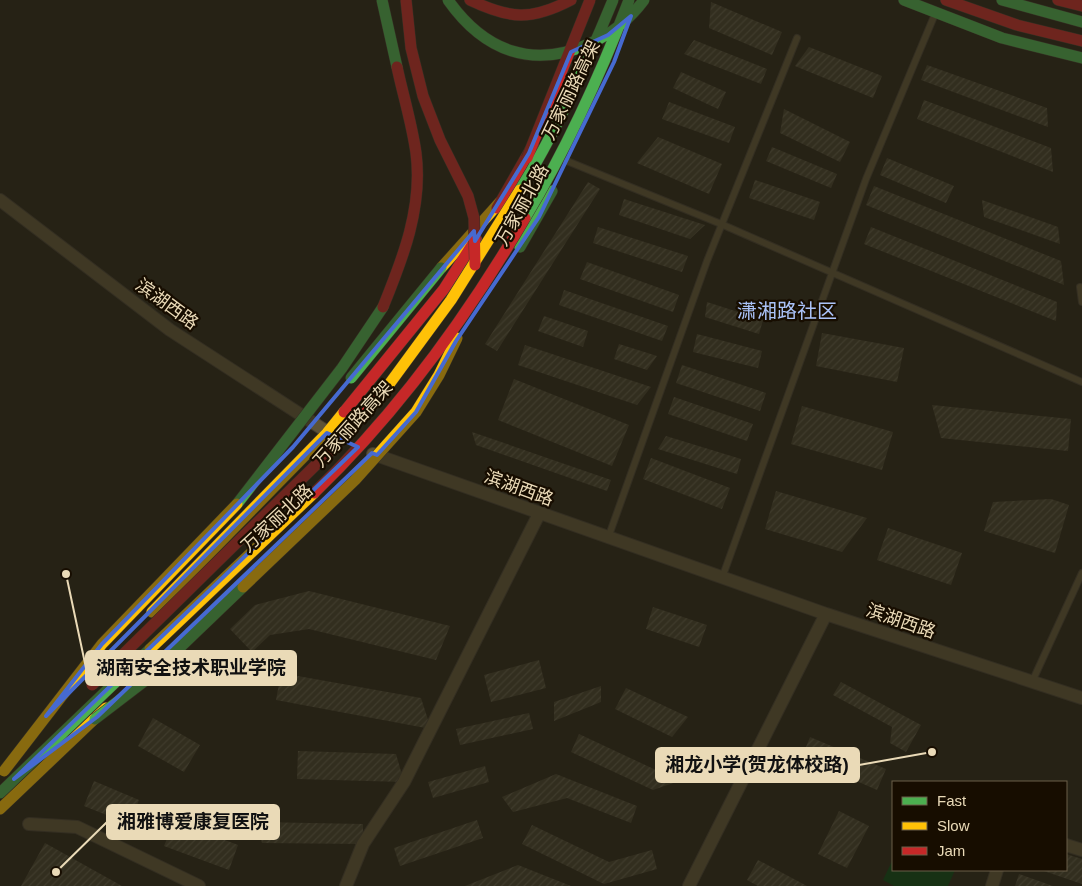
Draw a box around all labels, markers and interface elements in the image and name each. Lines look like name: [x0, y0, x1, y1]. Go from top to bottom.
street label: 万家丽路高架: [538, 37, 604, 143]
street label: 万家丽北路: [491, 161, 553, 249]
street label: 滨湖西路: [132, 275, 202, 333]
district label: 潇湘路社区: [737, 300, 837, 322]
street label: 万家丽路高架: [309, 377, 397, 471]
street label: 滨湖西路: [482, 466, 556, 510]
street label: 万家丽北路: [237, 480, 317, 556]
street label: 滨湖西路: [864, 600, 938, 642]
callout: 湖南安全技术职业学院: [86, 651, 296, 685]
text: 湖南安全技术职业学院: [96, 657, 286, 678]
callout: 湘龙小学(贺龙体校路): [656, 748, 859, 782]
text: 湘龙小学(贺龙体校路): [665, 754, 849, 775]
legend: [892, 781, 1067, 871]
text: Fast: [937, 792, 967, 809]
callout: 湘雅博爱康复医院: [107, 805, 279, 839]
text: 湘雅博爱康复医院: [117, 811, 269, 832]
text: Slow: [937, 817, 970, 834]
text: Jam: [937, 842, 965, 859]

